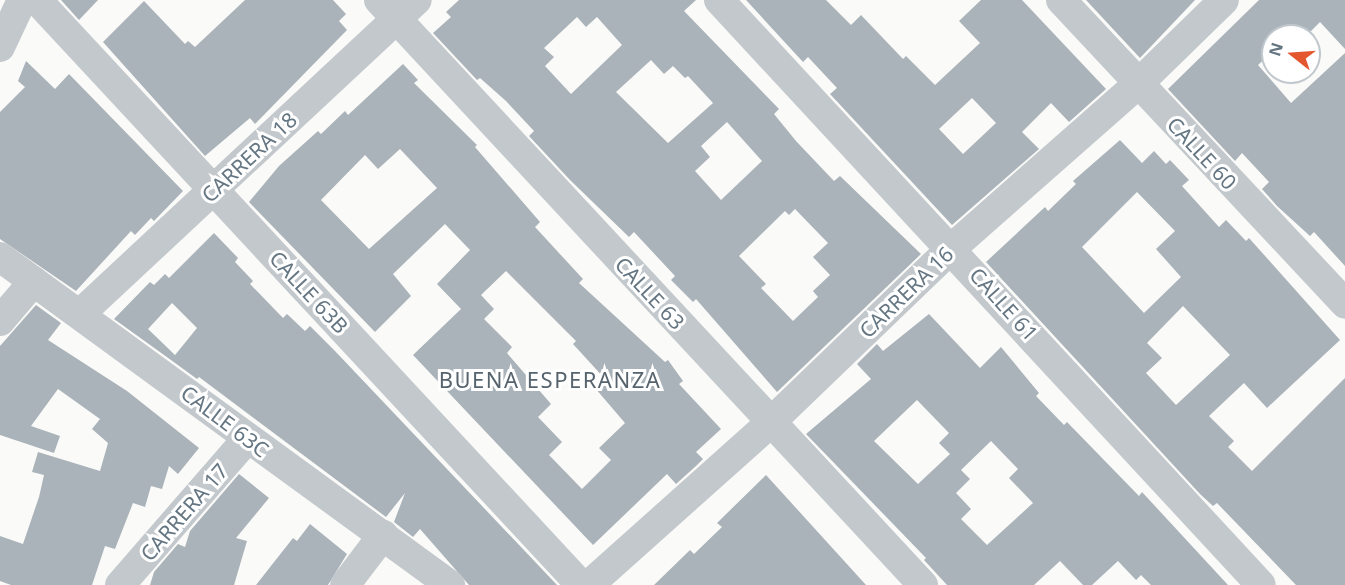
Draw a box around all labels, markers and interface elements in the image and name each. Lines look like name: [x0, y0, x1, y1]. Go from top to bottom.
north arrow: [1261, 24, 1321, 84]
text: N: [1263, 40, 1288, 59]
street label: CARRERA 18: [196, 107, 302, 207]
street label: CALLE 60: [1162, 112, 1242, 194]
street label: CARRERA 16: [854, 241, 958, 343]
street label: CALLE 63B: [264, 246, 354, 338]
street label: CALLE 63: [610, 252, 690, 334]
street label: CALLE 61: [965, 262, 1043, 346]
district label: BUENA ESPERANZA: [439, 367, 661, 393]
street label: CALLE 63C: [176, 380, 274, 462]
street label: CARRERA 17: [135, 458, 233, 566]

